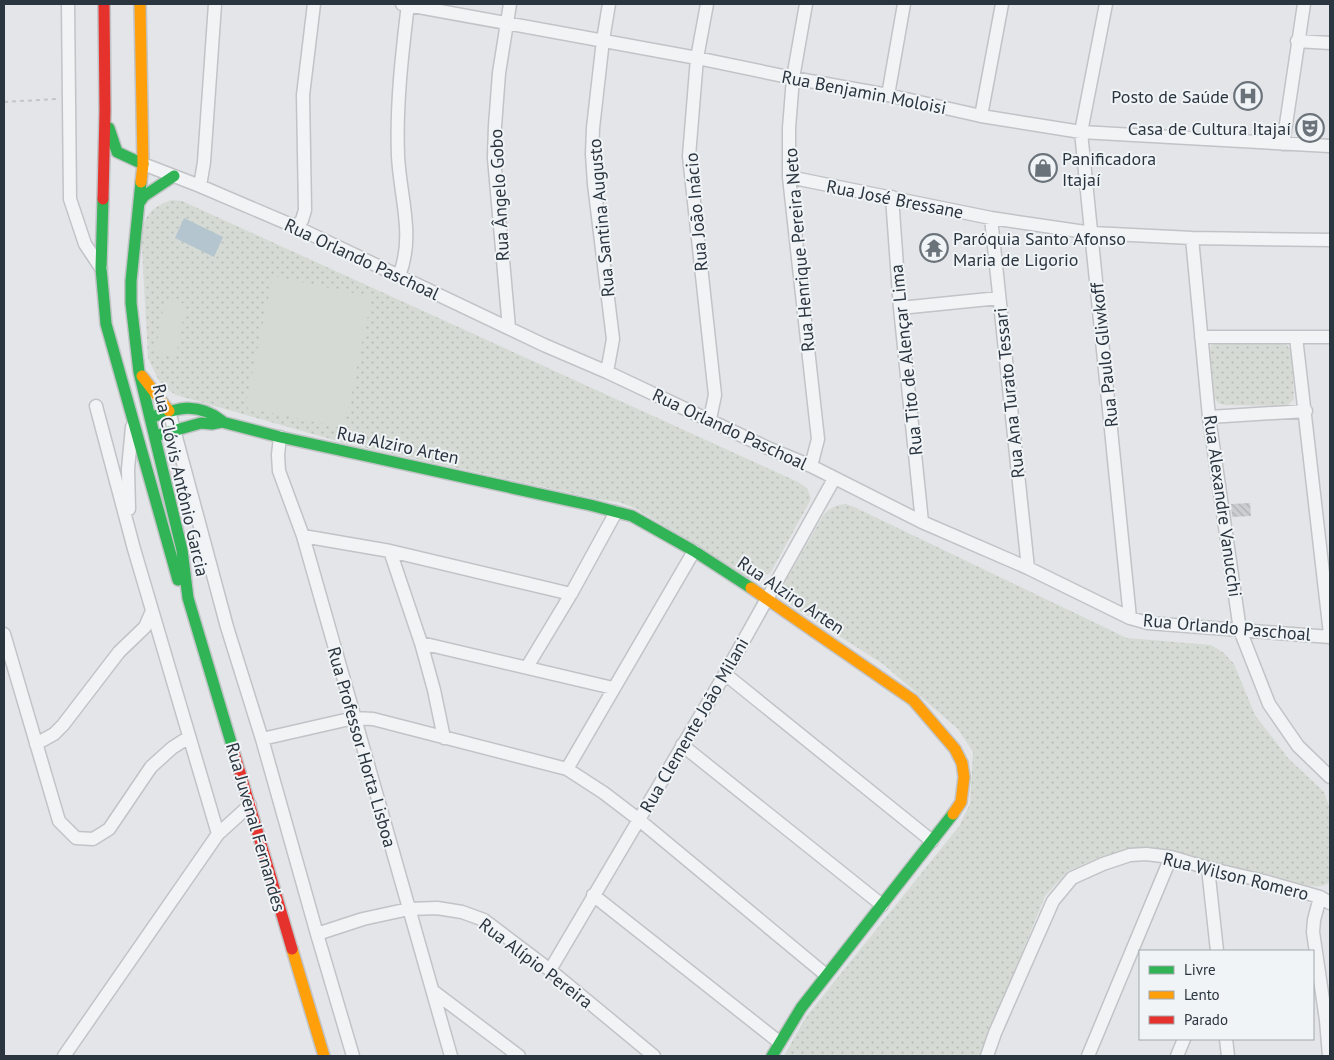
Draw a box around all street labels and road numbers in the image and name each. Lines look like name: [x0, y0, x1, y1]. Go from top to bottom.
street label: Rua Benjamin Moloisi: [780, 65, 948, 119]
street label: Rua Ângelo Gobo: [484, 128, 514, 262]
street label: Rua Santina Augusto: [583, 138, 619, 298]
street label: Rua Henrique Pereira Neto: [779, 147, 819, 353]
street label: Rua João Inácio: [679, 152, 713, 272]
street label: Rua José Bressane: [824, 174, 966, 224]
street label: Rua Orlando Paschoal: [281, 213, 444, 305]
street label: Rua Tito de Alençar Lima: [885, 263, 927, 457]
street label: Rua Paulo Gliwkoff: [1085, 280, 1123, 428]
street label: Rua Ana Turato Tessari: [989, 307, 1029, 479]
street label: Rua Clóvis Antônio Garcia: [148, 381, 214, 579]
street label: Rua Orlando Paschoal: [649, 383, 812, 475]
street label: Rua Alexandre Vanucchi: [1199, 414, 1247, 598]
street label: Rua Alziro Arten: [335, 421, 461, 469]
street label: Rua Alziro Arten: [733, 551, 849, 639]
street label: Rua Orlando Paschoal: [1142, 608, 1313, 646]
street label: Rua Clemente João Milani: [634, 633, 754, 817]
street label: Rua Professor Horta Lisboa: [322, 644, 402, 850]
street label: Rua Juvenal Fernandes: [221, 740, 291, 914]
street label: Rua Wilson Romero: [1161, 847, 1311, 905]
street label: Rua Alípio Pereira: [474, 913, 598, 1013]

